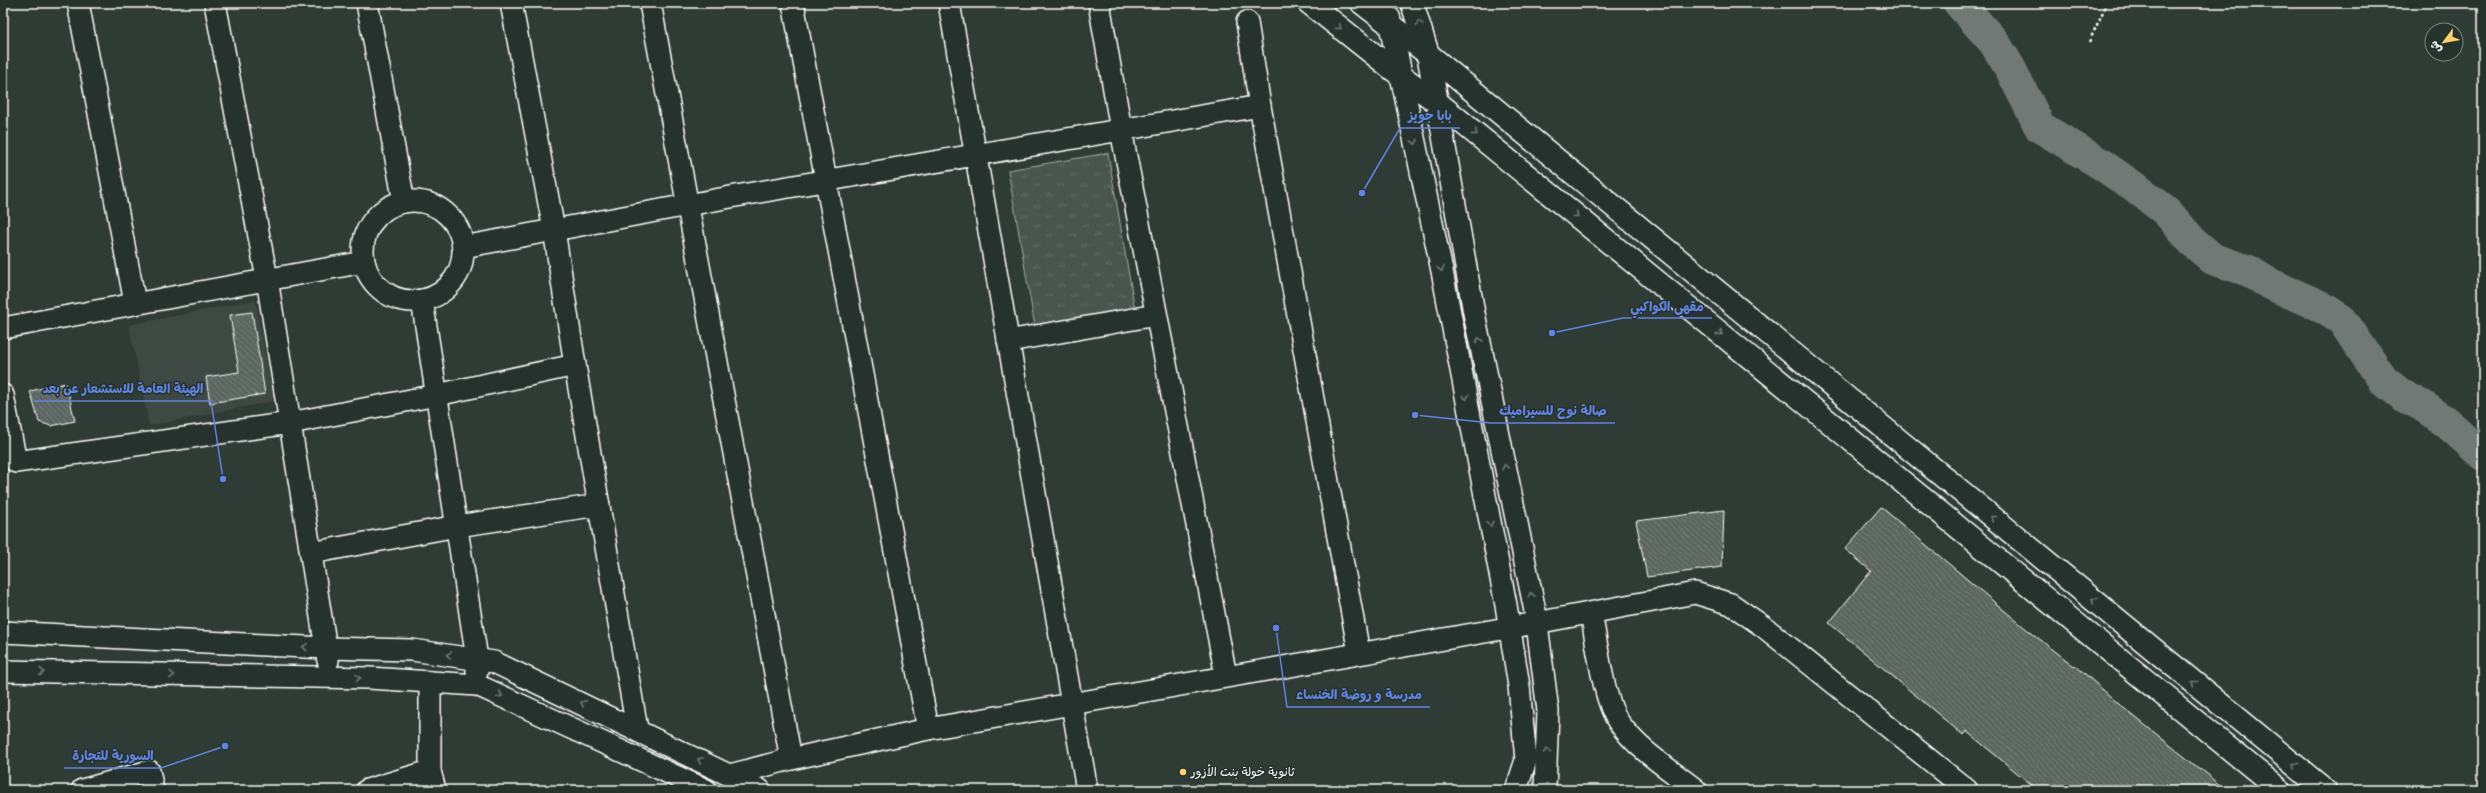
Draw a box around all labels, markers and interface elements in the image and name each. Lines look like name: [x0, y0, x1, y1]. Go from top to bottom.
one-way arrow: [1415, 20, 1424, 27]
north arrow: [2424, 22, 2464, 62]
one-way arrow: [1335, 23, 1342, 30]
text: ش: [2427, 38, 2445, 56]
callout: بابا جويز: [1400, 103, 1460, 128]
text: بابا جويز: [1406, 108, 1452, 124]
one-way arrow: [1471, 128, 1478, 135]
one-way arrow: [1410, 139, 1418, 145]
one-way arrow: [1571, 210, 1578, 217]
one-way arrow: [1437, 266, 1445, 272]
callout: مقهى الكواكبي: [1623, 293, 1712, 318]
text: مقهى الكواكبي: [1630, 299, 1704, 319]
one-way arrow: [1715, 328, 1723, 335]
one-way arrow: [1476, 337, 1484, 343]
callout: الهيئة العامة للاستشعار عن بعد: [34, 376, 211, 401]
text: الهيئة العامة للاستشعار عن بعد: [43, 381, 203, 397]
one-way arrow: [1461, 393, 1469, 400]
callout: صالة نوح للسيراميك: [1491, 398, 1615, 423]
text: صالة نوح للسيراميك: [1499, 403, 1607, 419]
one-way arrow: [1502, 464, 1510, 470]
one-way arrow: [1991, 515, 1998, 522]
one-way arrow: [1485, 521, 1494, 527]
one-way arrow: [1528, 591, 1536, 598]
one-way arrow: [2091, 598, 2098, 605]
one-way arrow: [302, 643, 308, 652]
one-way arrow: [445, 651, 452, 660]
one-way arrow: [39, 668, 45, 676]
one-way arrow: [169, 670, 175, 679]
one-way arrow: [355, 674, 361, 682]
one-way arrow: [2192, 680, 2199, 687]
callout: مدرسة و روضة الخنساء: [1287, 682, 1430, 707]
text: مدرسة و روضة الخنساء: [1296, 687, 1423, 703]
one-way arrow: [495, 690, 503, 698]
one-way arrow: [579, 700, 587, 708]
callout: السورية للتجارة: [64, 743, 161, 768]
text: السورية للتجارة: [72, 748, 154, 764]
one-way arrow: [1543, 748, 1551, 754]
one-way arrow: [696, 757, 704, 765]
one-way arrow: [2292, 763, 2299, 770]
place label: ثانوية خولة بنت الأزور: [1190, 764, 1295, 780]
marker: ثانوية خولة بنت الأزور: [1178, 767, 1188, 777]

